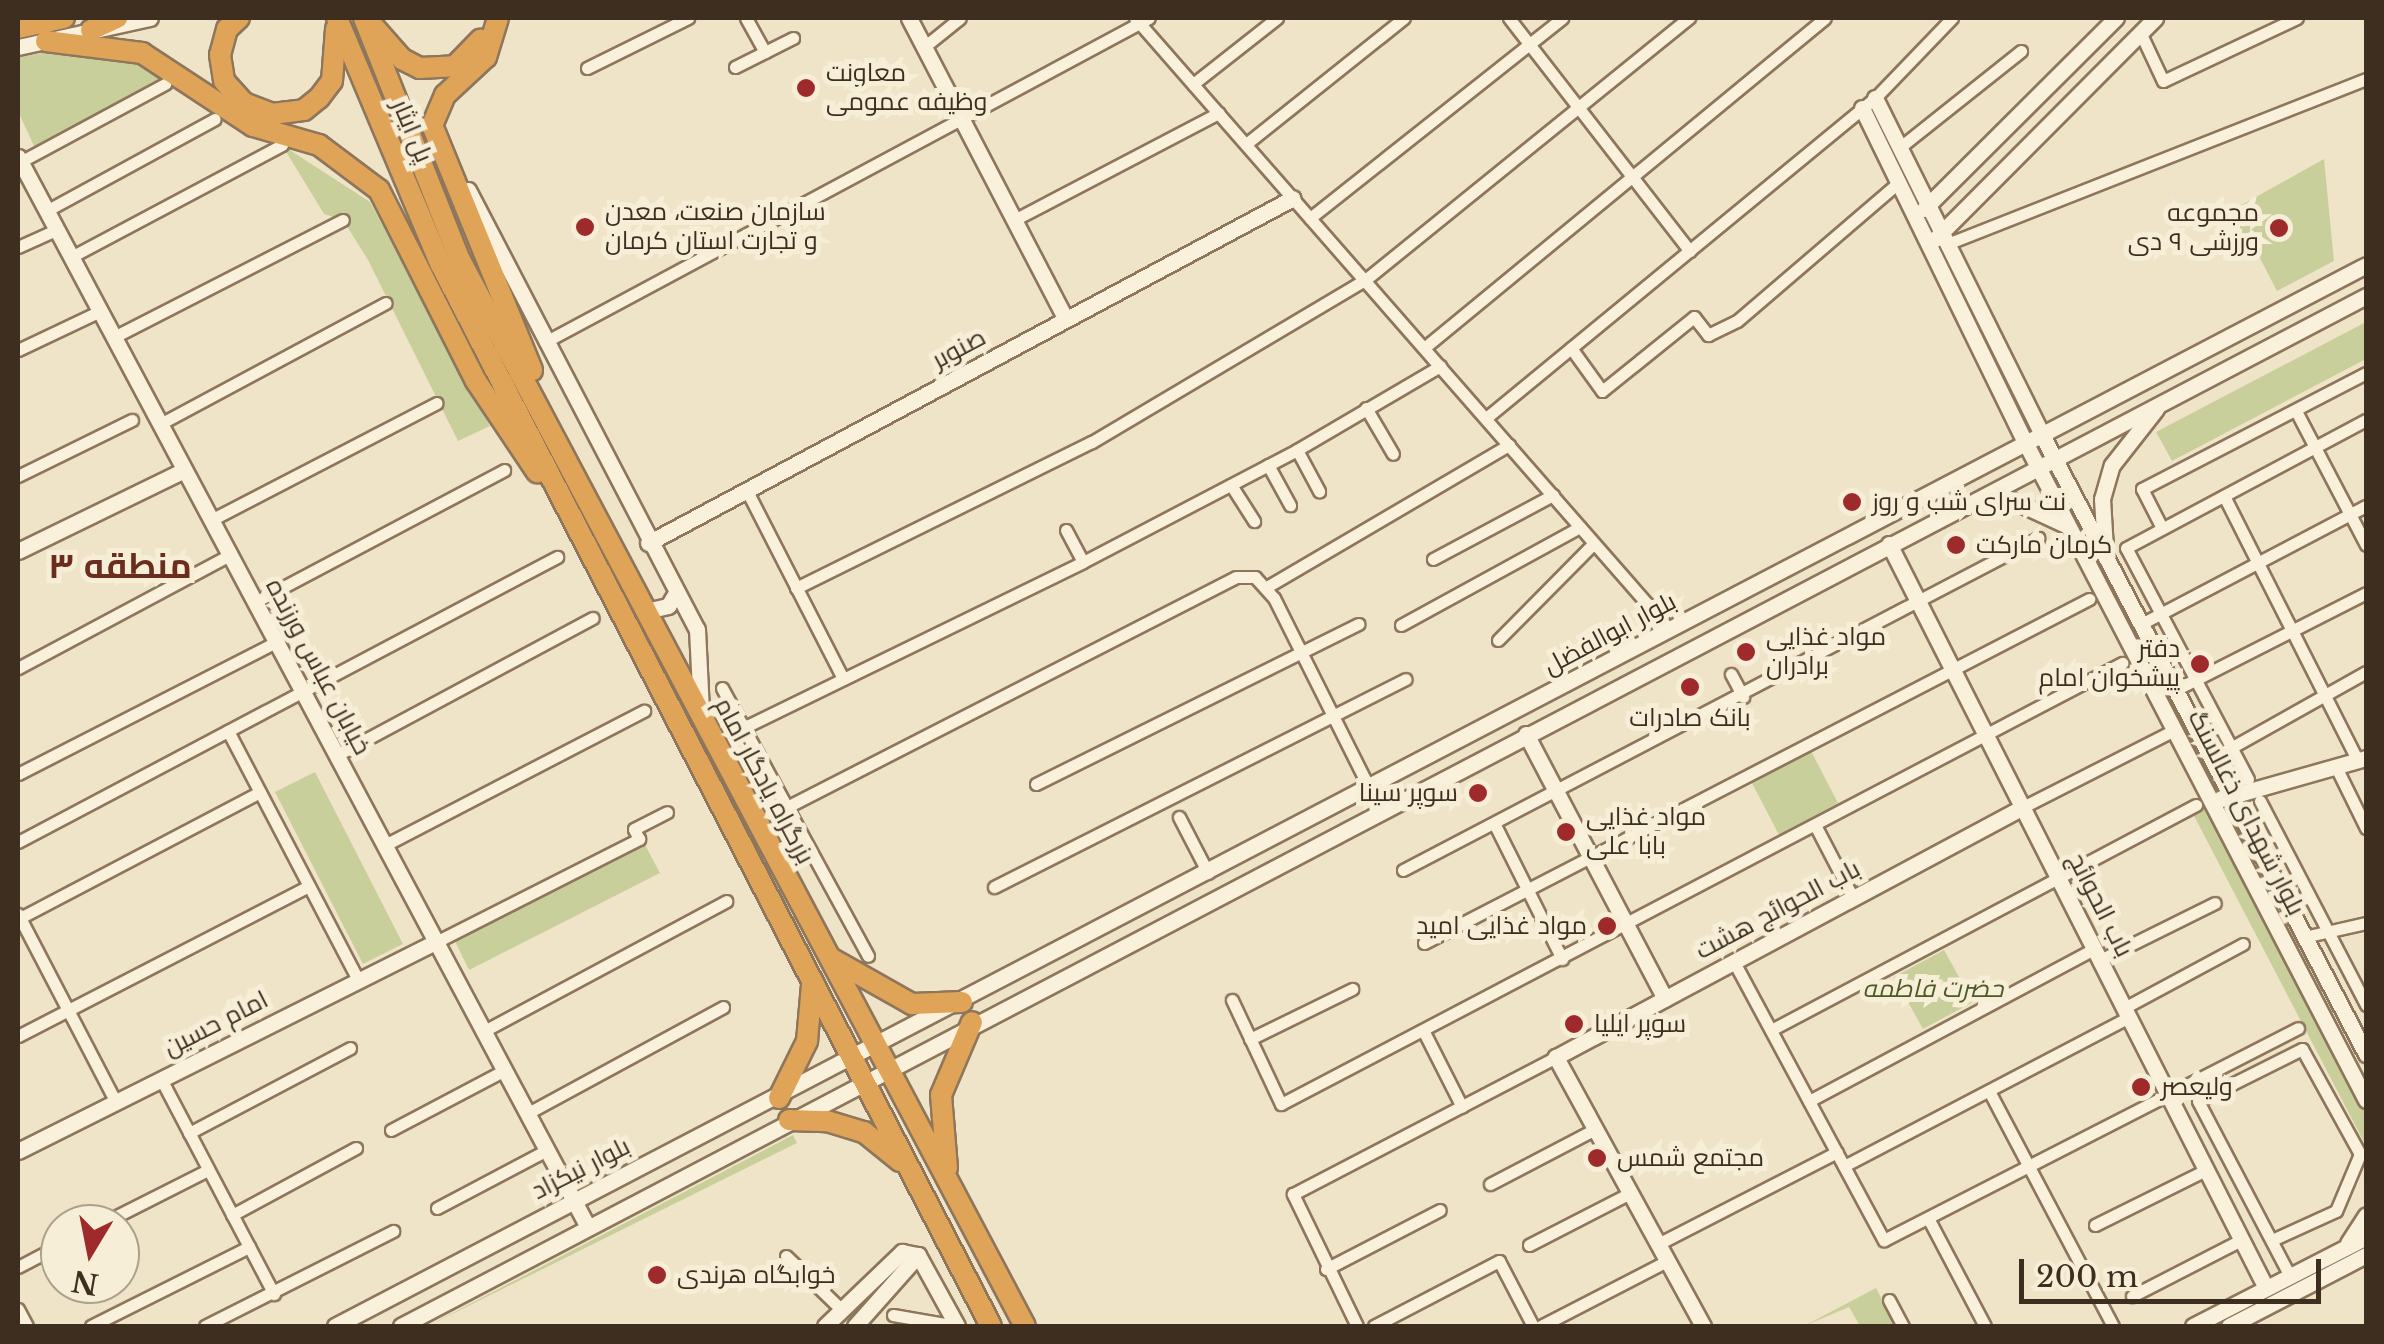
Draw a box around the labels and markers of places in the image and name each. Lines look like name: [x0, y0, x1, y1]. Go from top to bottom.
place label: معاونت وظیفه عمومی: [826, 59, 987, 118]
marker: معاونت وظیفه عمومی: [795, 77, 817, 99]
place label: سازمان صنعت، معدن و تجارت استان کرمان: [605, 198, 826, 257]
place label: مجموعه ورزشی ۹ دی: [2128, 199, 2259, 258]
marker: سازمان صنعت، معدن و تجارت استان کرمان: [574, 216, 596, 238]
marker: مجموعه ورزشی ۹ دی: [2268, 217, 2290, 239]
place label: نت سرای شب و روز: [1872, 487, 2066, 517]
marker: نت سرای شب و روز: [1841, 491, 1863, 513]
place label: کرمان مارکت: [1976, 530, 2112, 560]
marker: کرمان مارکت: [1945, 534, 1967, 556]
place label: مواد غذایی برادران: [1766, 623, 1886, 682]
place label: دفتر پیشخوان امام: [2039, 635, 2180, 694]
marker: مواد غذایی برادران: [1735, 641, 1757, 663]
marker: دفتر پیشخوان امام: [2189, 653, 2211, 675]
marker: بانک صادرات: [1679, 676, 1701, 698]
place label: بانک صادرات: [1629, 703, 1751, 733]
place label: سوپر سینا: [1359, 778, 1458, 808]
marker: سوپر سینا: [1467, 782, 1489, 804]
place label: مواد غذایی بابا علی: [1586, 803, 1706, 862]
marker: مواد غذایی بابا علی: [1555, 821, 1577, 843]
place label: مواد غذایی امید: [1416, 911, 1587, 941]
marker: مواد غذایی امید: [1596, 915, 1618, 937]
place label: سوپر ایلیا: [1594, 1009, 1686, 1039]
marker: سوپر ایلیا: [1563, 1013, 1585, 1035]
place label: ولیعصر: [2161, 1072, 2233, 1102]
marker: ولیعصر: [2130, 1076, 2152, 1098]
place label: مجتمع شمس: [1617, 1143, 1764, 1173]
marker: مجتمع شمس: [1586, 1147, 1608, 1169]
place label: خوابگاه هرندی: [677, 1260, 835, 1290]
marker: خوابگاه هرندی: [646, 1264, 668, 1286]

